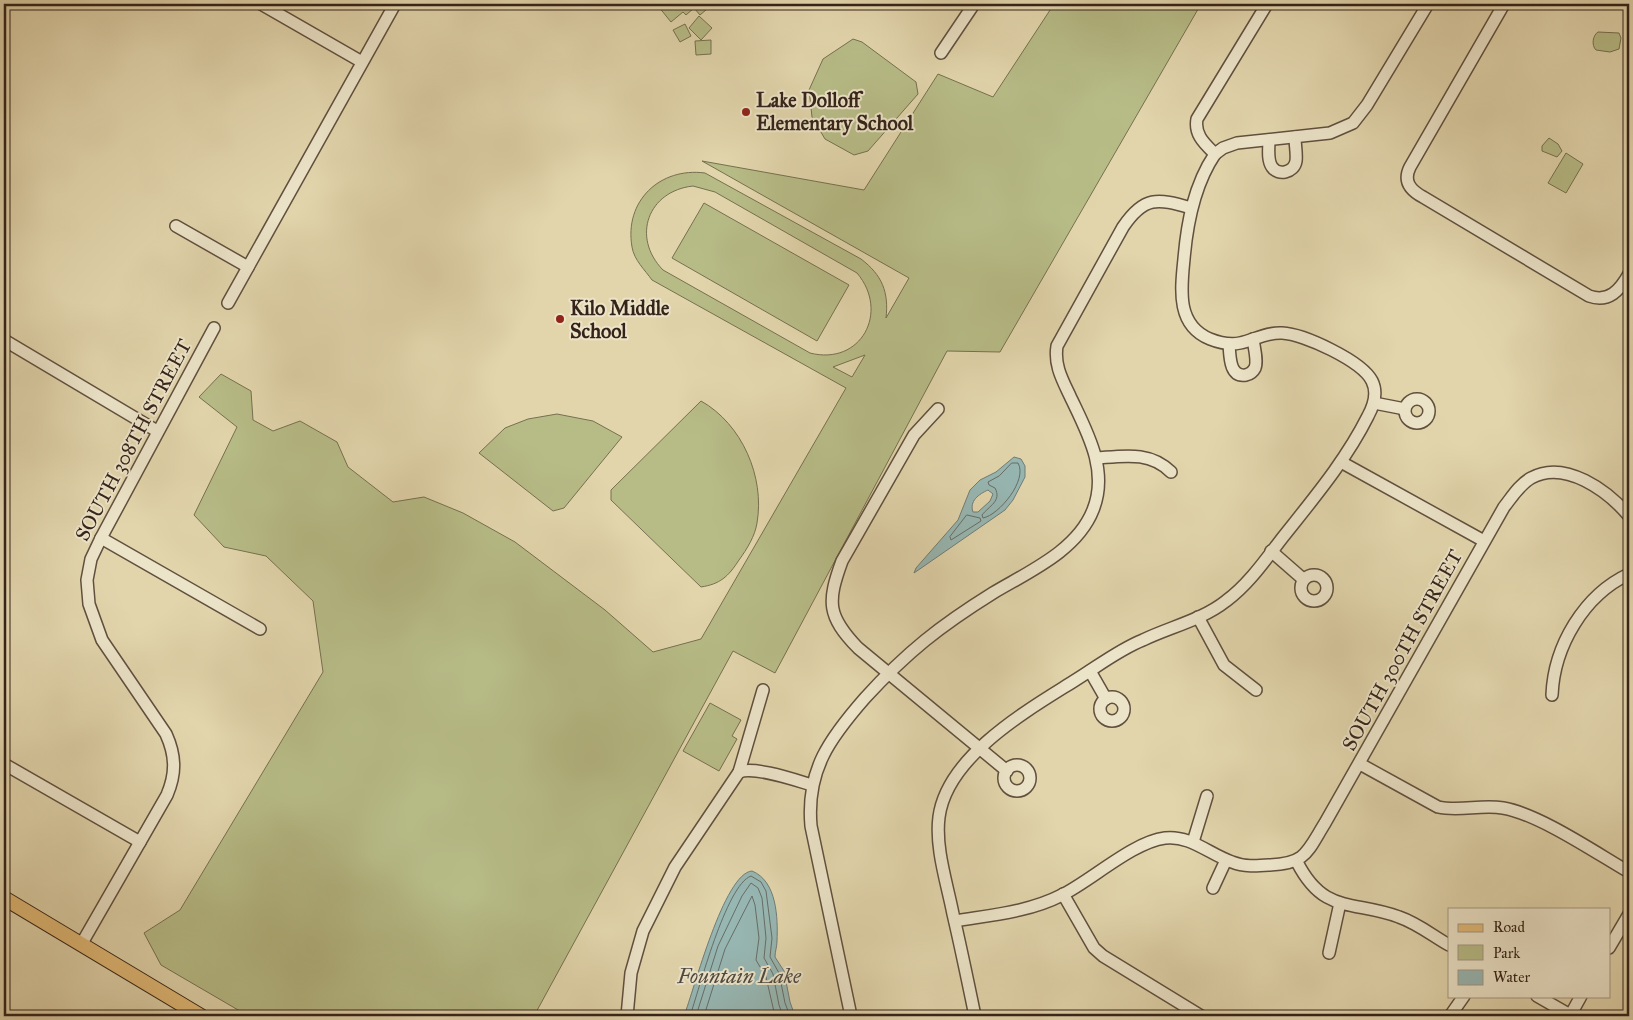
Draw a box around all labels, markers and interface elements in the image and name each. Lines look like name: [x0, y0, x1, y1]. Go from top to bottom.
place label: Lake Dolloff Elementary School: [756, 88, 914, 136]
marker: Lake Dolloff Elementary School: [740, 106, 752, 118]
place label: Kilo Middle School: [570, 296, 670, 343]
marker: Kilo Middle School: [554, 313, 566, 325]
street label: SOUTH 308TH STREET: [70, 335, 197, 545]
street label: SOUTH 300TH STREET: [1337, 545, 1467, 755]
legend: [1448, 908, 1610, 998]
text: Road: [1493, 918, 1525, 936]
text: Park: [1493, 944, 1520, 962]
water label: Fountain Lake: [676, 963, 802, 989]
text: Water: [1493, 968, 1530, 986]

